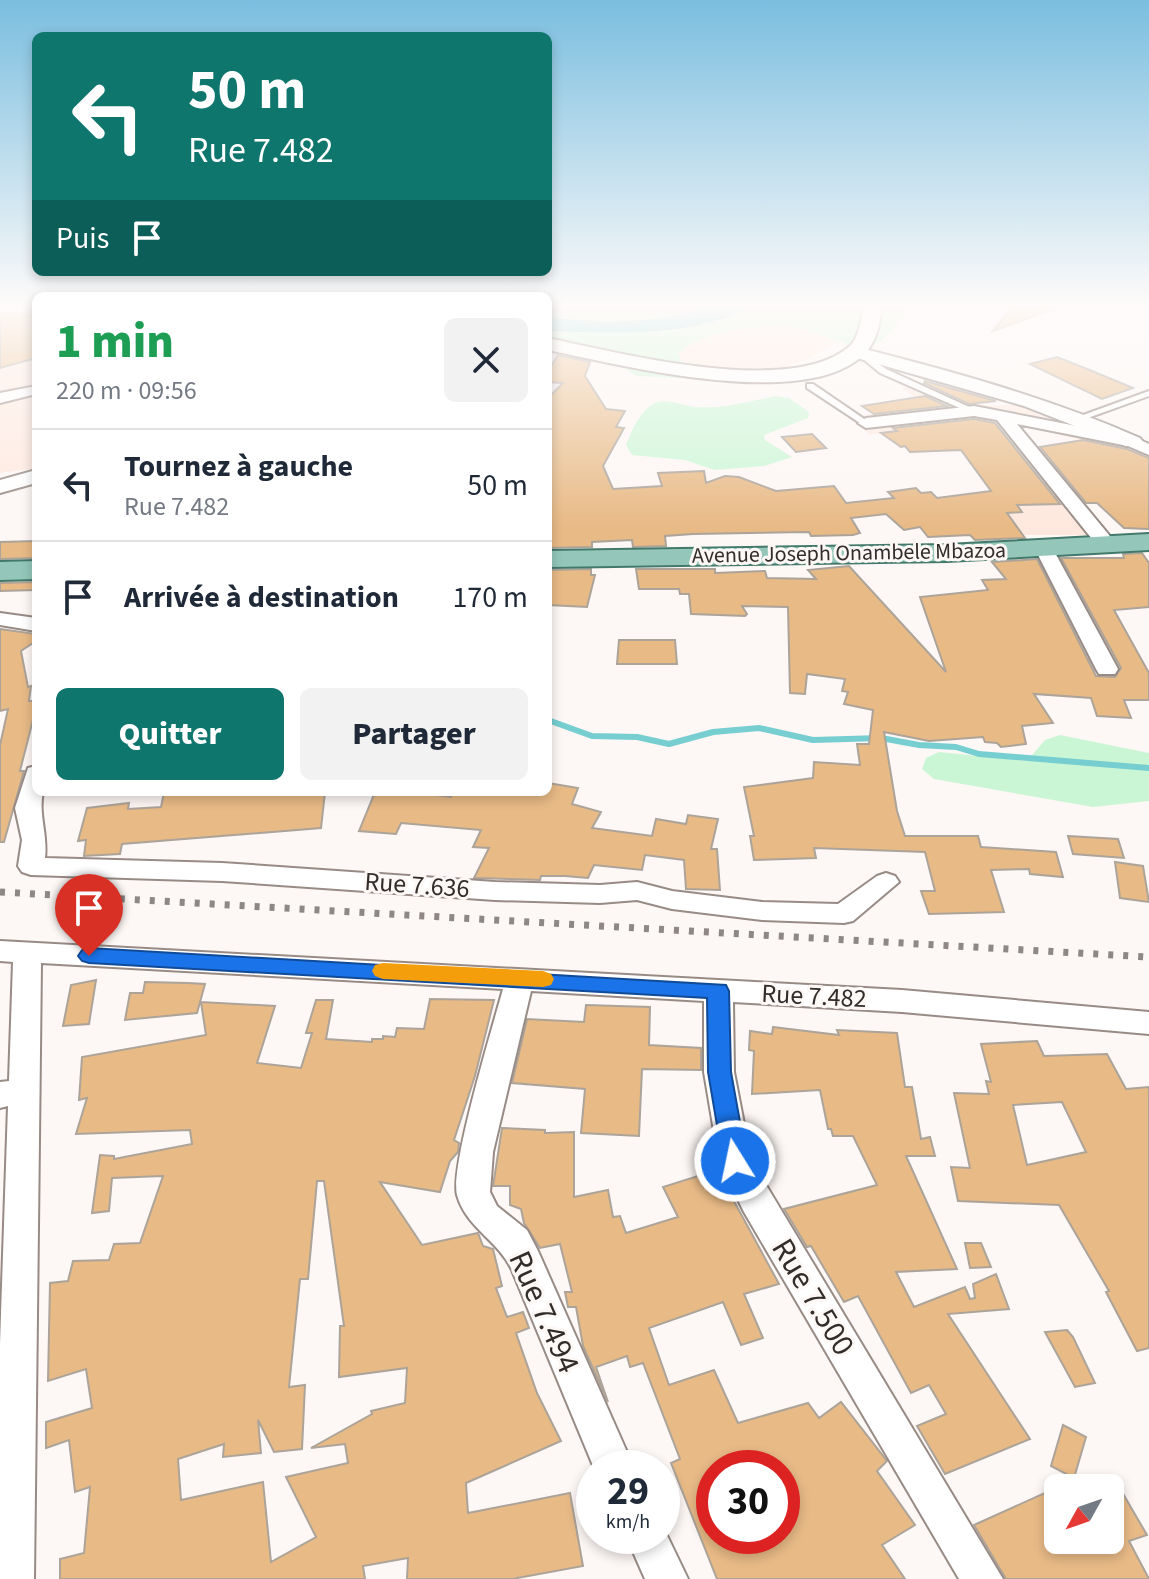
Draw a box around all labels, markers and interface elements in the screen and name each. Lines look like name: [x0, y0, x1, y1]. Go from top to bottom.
text: 50 m: [188, 51, 306, 130]
icon: left: [56, 64, 160, 168]
text: Rue 7.482: [188, 125, 334, 176]
icon: arrive: [125, 216, 169, 260]
text: Puis: [56, 217, 109, 260]
text: 1 min: [56, 308, 174, 376]
button: close: [444, 318, 528, 402]
text: 220 m · 09:56: [56, 372, 197, 409]
text: Tournez à gauche: [124, 445, 353, 488]
icon: left: [56, 463, 100, 507]
text: 50 m: [467, 464, 528, 507]
text: Rue 7.482: [124, 488, 229, 525]
street label: Avenue Joseph Onambele Mbazoa: [692, 534, 1006, 572]
icon: arrive: [56, 575, 100, 619]
text: Arrivée à destination: [124, 576, 399, 619]
text: 170 m: [452, 576, 528, 619]
button: Quitter: [56, 688, 284, 780]
button: Partager: [300, 688, 528, 780]
street label: Rue 7.636: [363, 863, 471, 907]
pin: [55, 874, 123, 956]
icon: arrive: [67, 886, 111, 930]
street label: Rue 7.482: [761, 975, 867, 1017]
position arrow: [693, 1119, 777, 1203]
street label: Rue 7.500: [760, 1230, 866, 1364]
street label: Rue 7.494: [497, 1244, 591, 1381]
speed limit sign: 30: [696, 1450, 800, 1554]
text: 29: [607, 1463, 649, 1520]
north arrow: [1044, 1474, 1124, 1554]
map controls: [1044, 1474, 1124, 1554]
text: km/h: [606, 1508, 650, 1536]

